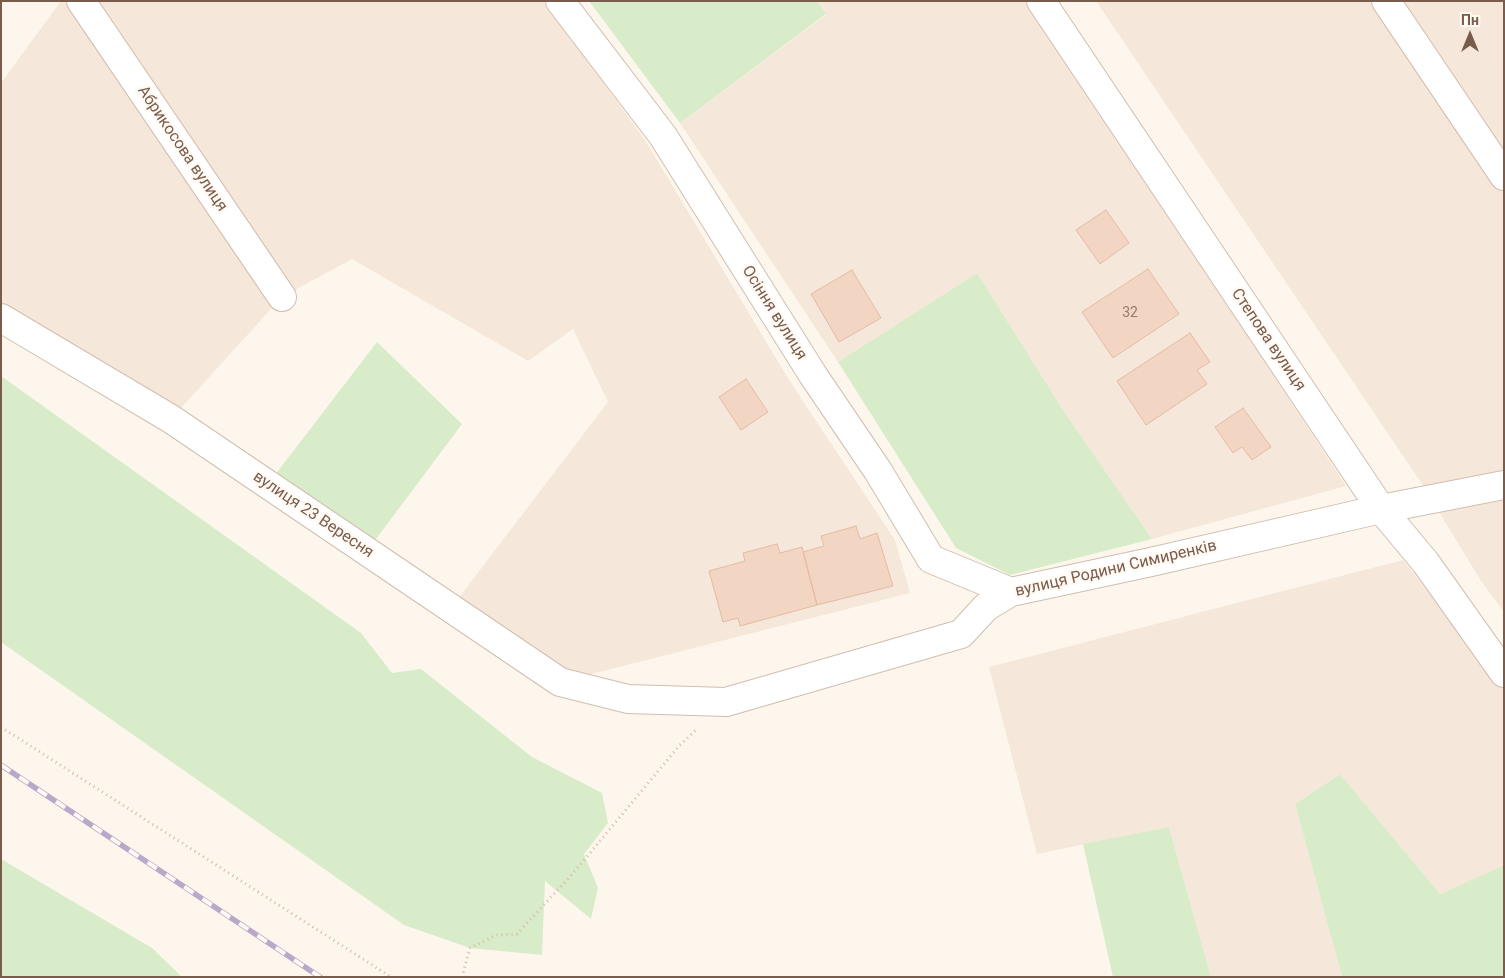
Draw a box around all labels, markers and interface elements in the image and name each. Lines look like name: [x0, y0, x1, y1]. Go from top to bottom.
north arrow: [1445, 10, 1495, 60]
text: Пн: [1461, 12, 1479, 28]
street label: Абрикосова вулиця: [133, 83, 231, 215]
street label: Осіння вулиця: [737, 262, 811, 364]
street label: Степова вулиця: [1227, 285, 1309, 395]
house number: 32: [1122, 305, 1138, 321]
street label: вулиця 23 Вересня: [249, 468, 377, 562]
street label: вулиця Родини Симиренків: [1013, 536, 1219, 602]

